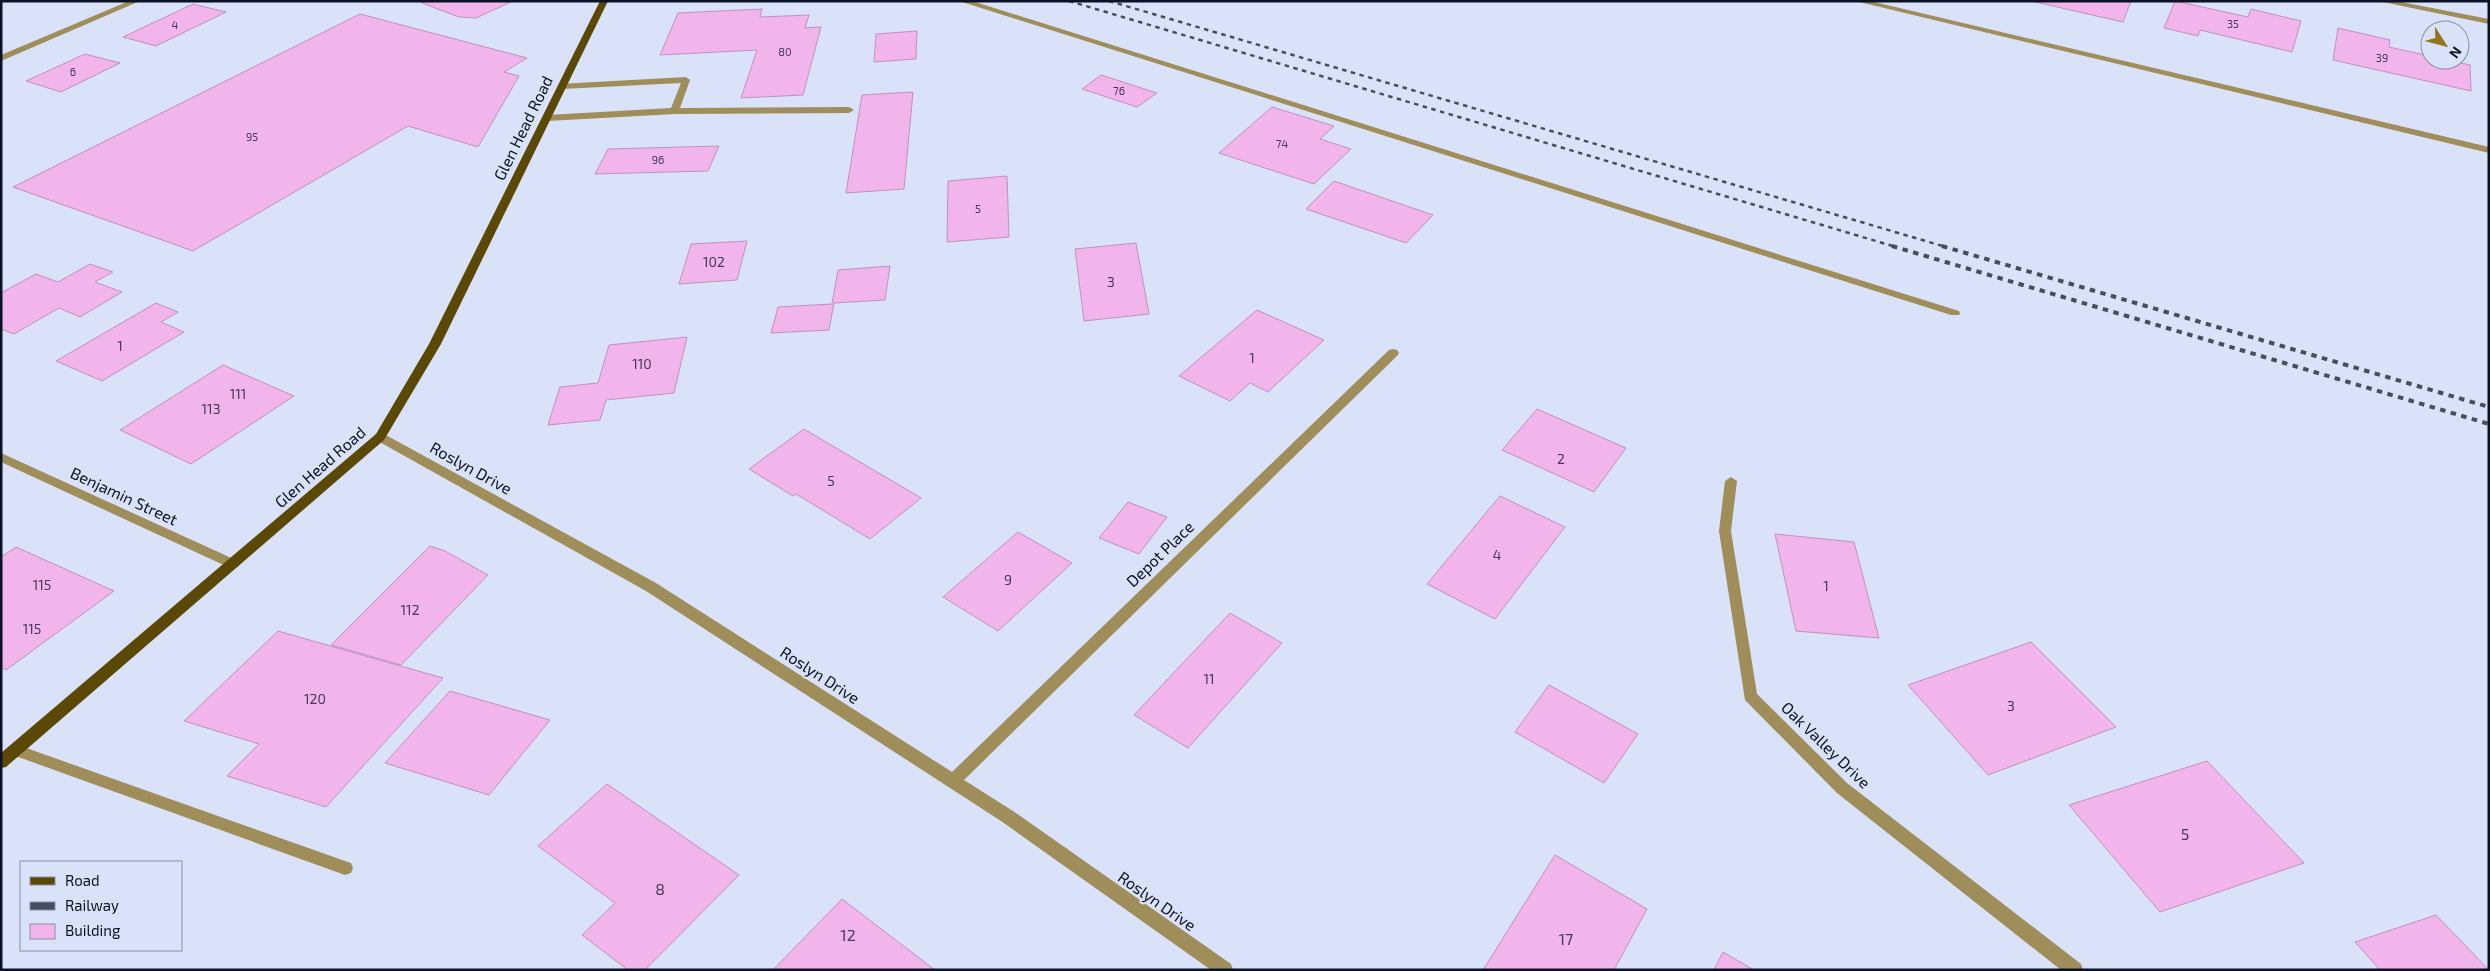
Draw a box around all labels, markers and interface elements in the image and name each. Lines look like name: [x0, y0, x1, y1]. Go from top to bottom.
house number: 35: [2227, 17, 2239, 30]
house number: 4: [172, 18, 179, 31]
north arrow: [2420, 20, 2470, 70]
text: N: [2446, 44, 2466, 62]
house number: 80: [778, 45, 792, 58]
house number: 39: [2376, 51, 2388, 64]
house number: 6: [70, 65, 76, 78]
street label: Glen Head Road: [489, 72, 556, 183]
house number: 76: [1113, 84, 1125, 97]
house number: 95: [246, 130, 258, 143]
house number: 74: [1276, 137, 1288, 150]
house number: 96: [652, 153, 664, 166]
house number: 5: [975, 202, 981, 215]
house number: 102: [703, 253, 725, 270]
house number: 3: [1107, 273, 1115, 290]
house number: 1: [117, 337, 123, 354]
house number: 1: [1249, 349, 1255, 366]
house number: 110: [632, 355, 652, 372]
house number: 111: [230, 385, 246, 402]
house number: 113: [202, 400, 220, 417]
street label: Glen Head Road: [270, 422, 369, 511]
street label: Roslyn Drive: [427, 437, 516, 498]
house number: 2: [1557, 450, 1565, 467]
street label: Benjamin Street: [67, 462, 181, 530]
house number: 5: [827, 472, 835, 489]
street label: Depot Place: [1122, 517, 1197, 591]
house number: 4: [1493, 546, 1501, 563]
house number: 9: [1004, 571, 1012, 588]
house number: 115: [33, 576, 51, 593]
house number: 1: [1823, 577, 1829, 594]
house number: 112: [400, 601, 420, 618]
house number: 115: [23, 620, 41, 637]
street label: Roslyn Drive: [777, 642, 864, 707]
house number: 11: [1203, 670, 1215, 687]
house number: 120: [304, 690, 326, 707]
street label: Oak Valley Drive: [1778, 697, 1875, 792]
house number: 3: [2007, 697, 2015, 714]
house number: 5: [2181, 824, 2189, 843]
legend: [20, 861, 182, 951]
street label: Roslyn Drive: [1115, 867, 1200, 934]
text: Road: [65, 871, 100, 889]
house number: 8: [655, 879, 665, 898]
text: Railway: [65, 896, 119, 914]
text: Building: [65, 921, 121, 939]
house number: 12: [840, 925, 856, 944]
house number: 17: [1559, 929, 1573, 948]

